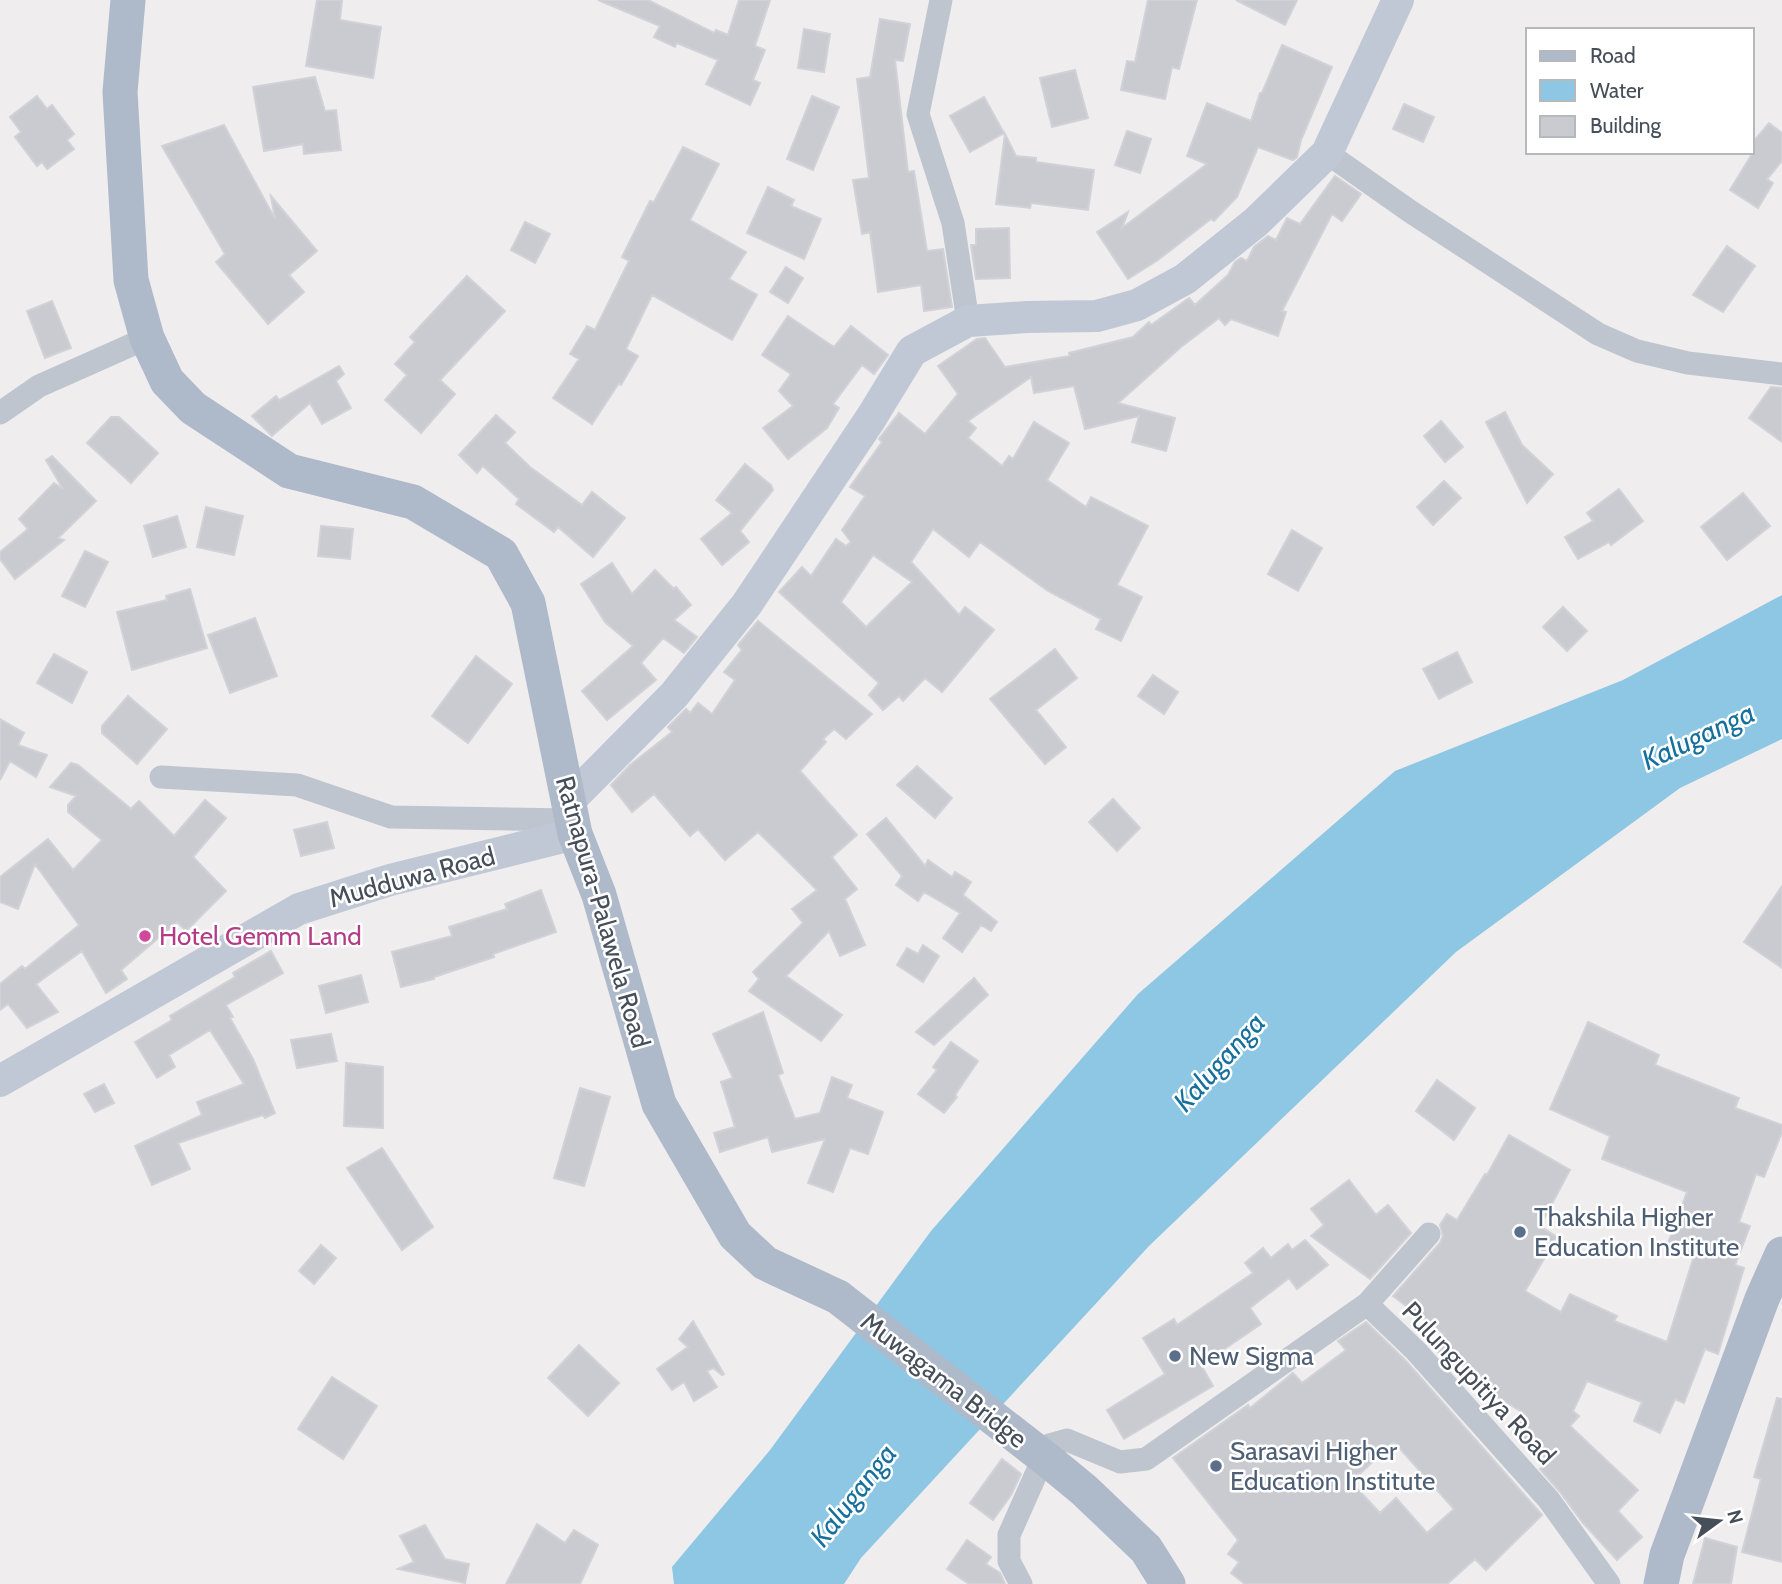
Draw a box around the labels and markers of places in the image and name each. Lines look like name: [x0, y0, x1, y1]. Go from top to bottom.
place label: Hotel Gemm Land: [159, 920, 362, 952]
marker: Hotel Gemm Land: [137, 928, 153, 944]
place label: Thakshila Higher Education Institute: [1534, 1201, 1739, 1263]
marker: Thakshila Higher Education Institute: [1512, 1224, 1528, 1240]
place label: New Sigma: [1189, 1340, 1314, 1372]
marker: New Sigma: [1167, 1348, 1183, 1364]
place label: Sarasavi Higher Education Institute: [1230, 1435, 1435, 1497]
marker: Sarasavi Higher Education Institute: [1208, 1458, 1224, 1474]

